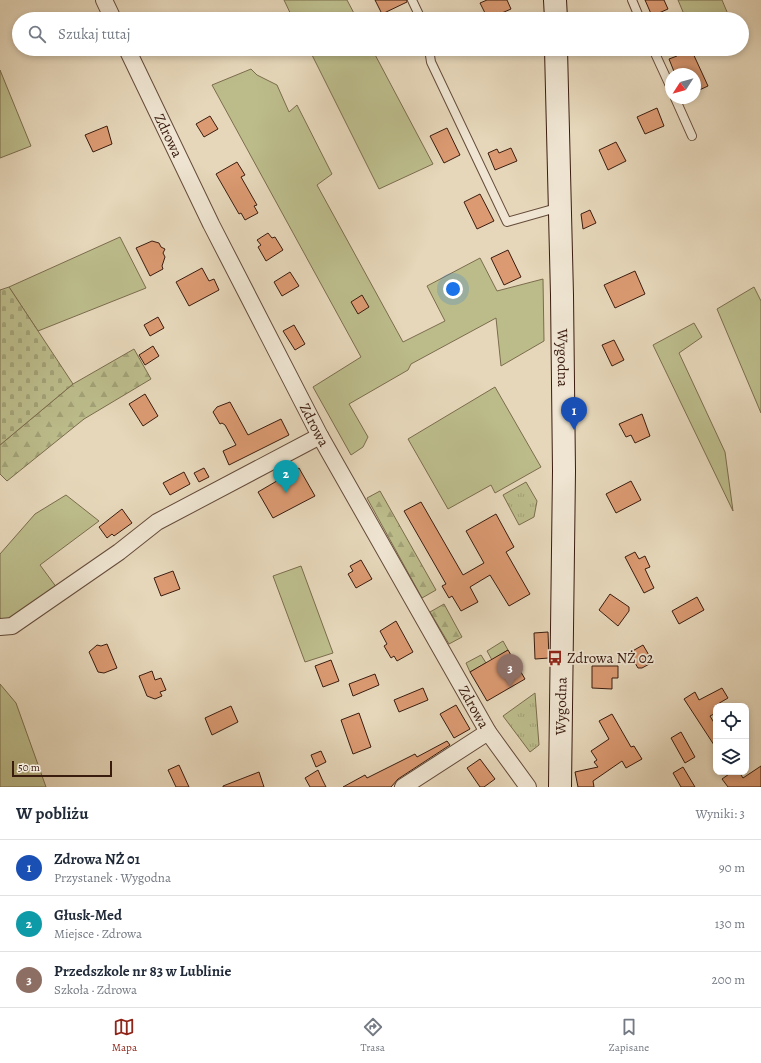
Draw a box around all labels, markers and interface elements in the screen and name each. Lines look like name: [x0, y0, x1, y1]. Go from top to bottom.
search box: [12, 12, 749, 56]
icon: search: [26, 23, 48, 45]
text: Szukaj tutaj: [58, 24, 131, 44]
north arrow: [665, 68, 701, 104]
street label: Zdrowa: [149, 110, 188, 161]
your location: [443, 279, 463, 299]
street label: Wygodna: [552, 328, 573, 387]
pin: 1: [561, 397, 587, 430]
street label: Zdrowa: [295, 400, 334, 450]
pin: 2: [273, 460, 299, 493]
place label: Zdrowa NŻ 02: [567, 648, 654, 668]
bus stop icon: Zdrowa NŻ 02: [546, 649, 564, 667]
pin: 3: [497, 654, 523, 687]
street label: Wygodna: [550, 677, 572, 736]
street label: Zdrowa: [454, 682, 494, 732]
map controls: [713, 703, 749, 775]
button: locate: [713, 703, 749, 739]
button: layers: [713, 739, 749, 775]
scale bar: [12, 759, 112, 778]
text: 50 m: [18, 760, 40, 775]
text: W pobliżu: [16, 802, 88, 825]
text: Wyniki: 3: [695, 805, 745, 822]
text: Zdrowa NŻ 01: [54, 849, 140, 869]
text: 1: [27, 859, 31, 876]
text: 90 m: [719, 859, 745, 876]
text: Przystanek · Wygodna: [54, 869, 171, 886]
text: Głusk-Med: [54, 905, 122, 925]
text: 2: [26, 915, 32, 932]
text: 130 m: [715, 915, 745, 932]
text: Miejsce · Zdrowa: [54, 925, 142, 942]
text: Przedszkole nr 83 w Lublinie: [54, 961, 231, 981]
text: 3: [26, 971, 32, 988]
text: 200 m: [712, 971, 745, 988]
text: Szkoła · Zdrowa: [54, 981, 137, 998]
tab: Mapa: [112, 1016, 137, 1055]
tab: Trasa: [361, 1016, 385, 1055]
tab: Zapisane: [608, 1016, 649, 1055]

